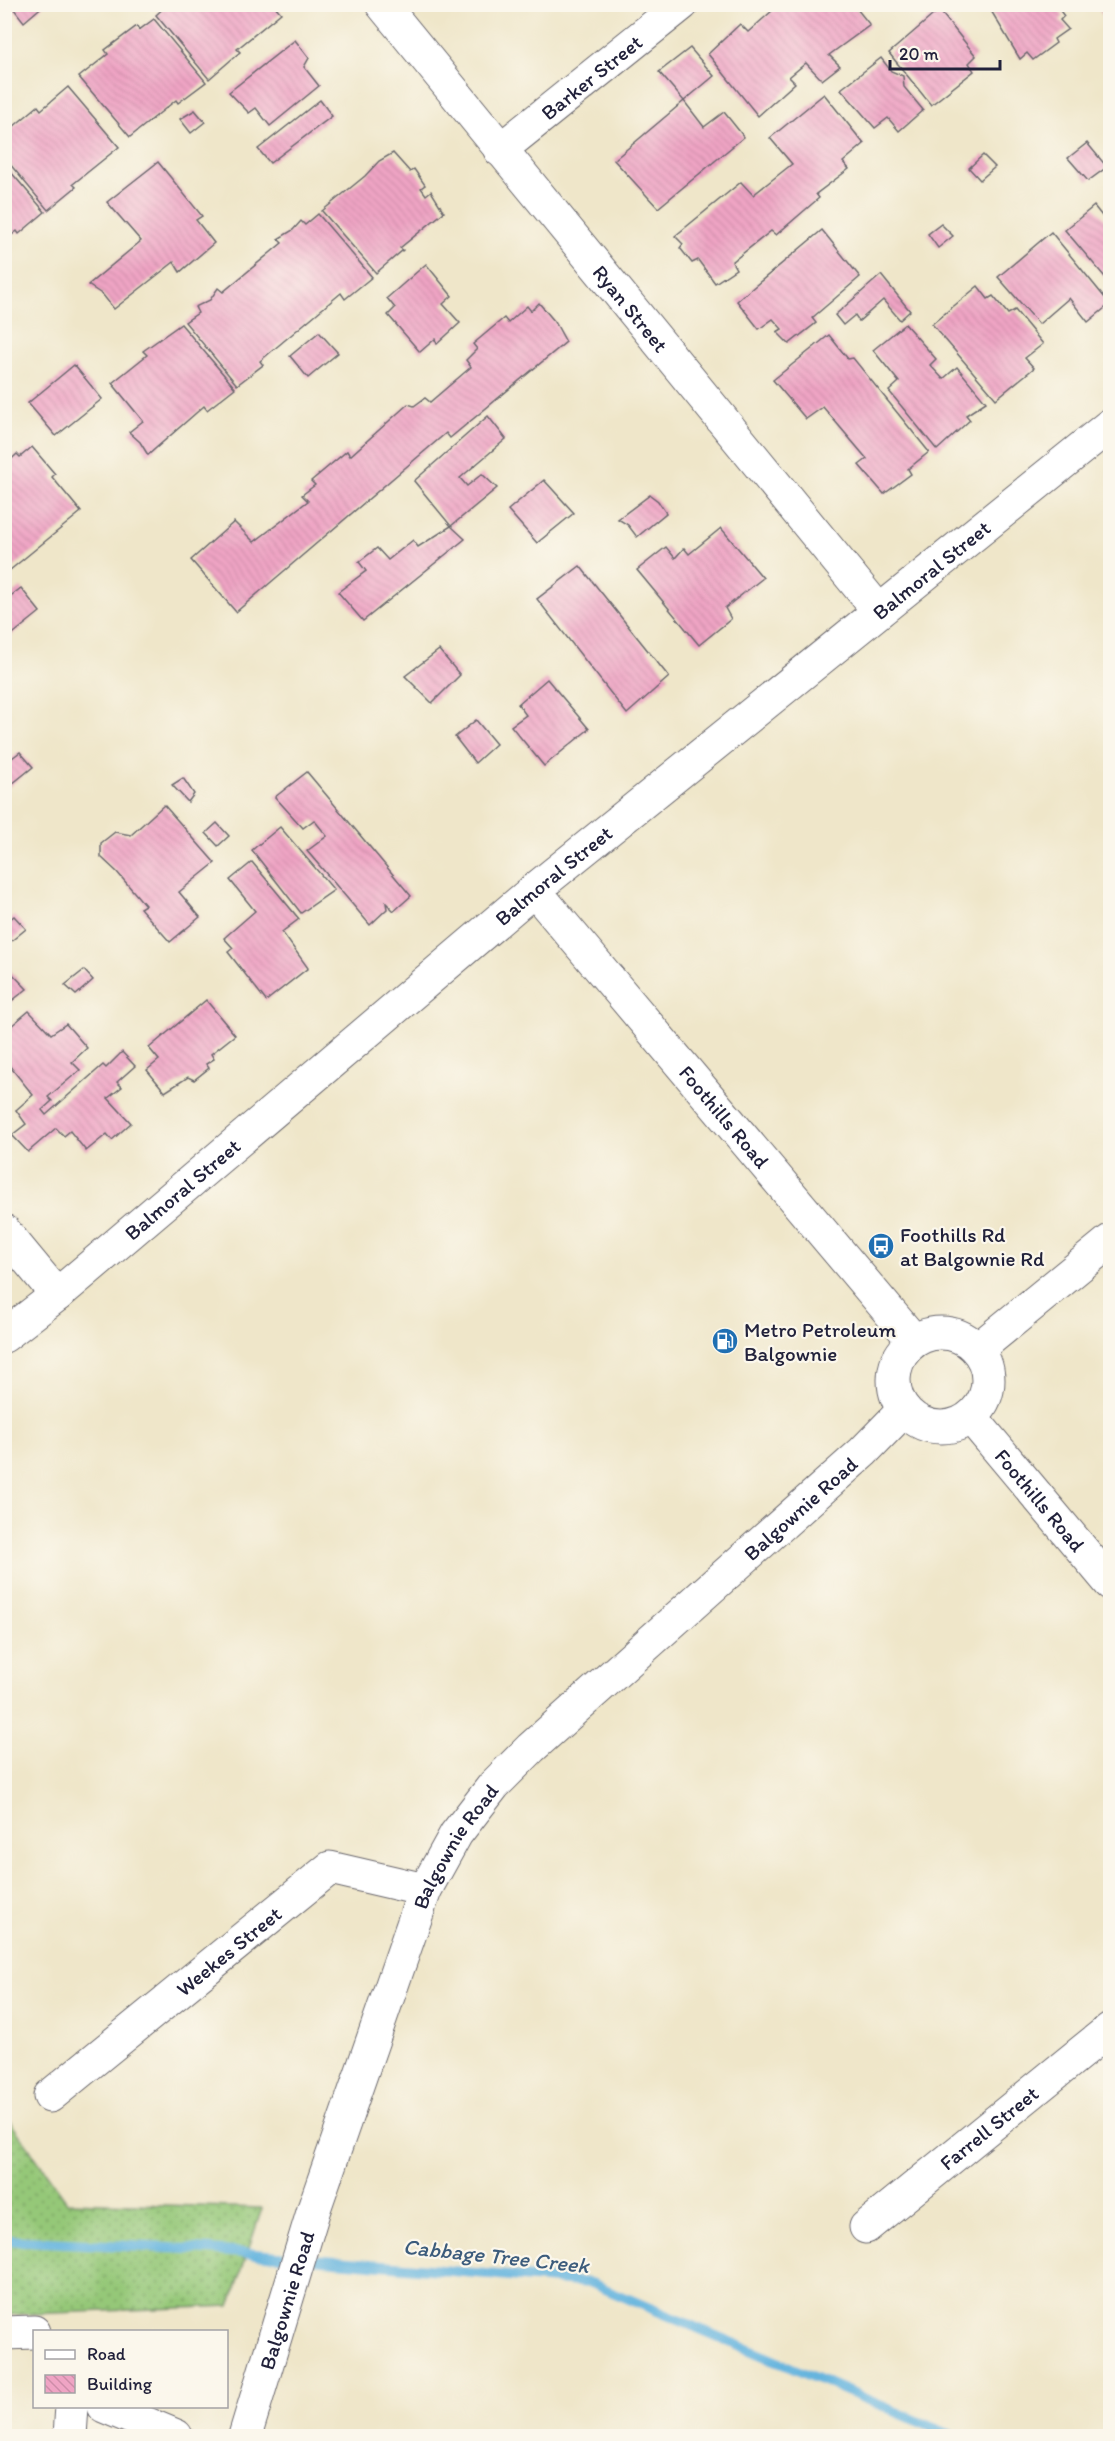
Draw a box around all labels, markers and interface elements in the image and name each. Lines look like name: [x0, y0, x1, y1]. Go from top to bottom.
street label: Barker Street: [536, 29, 647, 125]
scale bar: [890, 33, 1000, 71]
text: 20 m: [899, 43, 939, 65]
street label: Ryan Street: [588, 259, 674, 357]
street label: Balmoral Street: [867, 514, 995, 624]
street label: Balmoral Street: [490, 820, 617, 930]
street label: Foothills Road: [674, 1060, 775, 1173]
street label: Balmoral Street: [119, 1133, 245, 1245]
place label: Foothills Rd at Balgownie Rd: [900, 1222, 1045, 1271]
bus stop icon: Foothills Rd at Balgownie Rd: [866, 1231, 896, 1261]
place label: Metro Petroleum Balgownie: [744, 1317, 896, 1366]
fuel station icon: Metro Petroleum Balgownie: [710, 1326, 740, 1356]
street label: Foothills Road: [990, 1443, 1091, 1557]
street label: Balgownie Road: [738, 1450, 863, 1565]
street label: Balgownie Road: [407, 1778, 503, 1912]
street label: Weekes Street: [171, 1900, 286, 2001]
street label: Farrell Street: [934, 2080, 1043, 2175]
street label: Balgownie Road: [253, 2227, 319, 2373]
water label: Cabbage Tree Creek: [402, 2233, 592, 2279]
legend: [33, 2330, 228, 2408]
text: Road: [87, 2343, 126, 2365]
text: Building: [87, 2373, 153, 2395]

